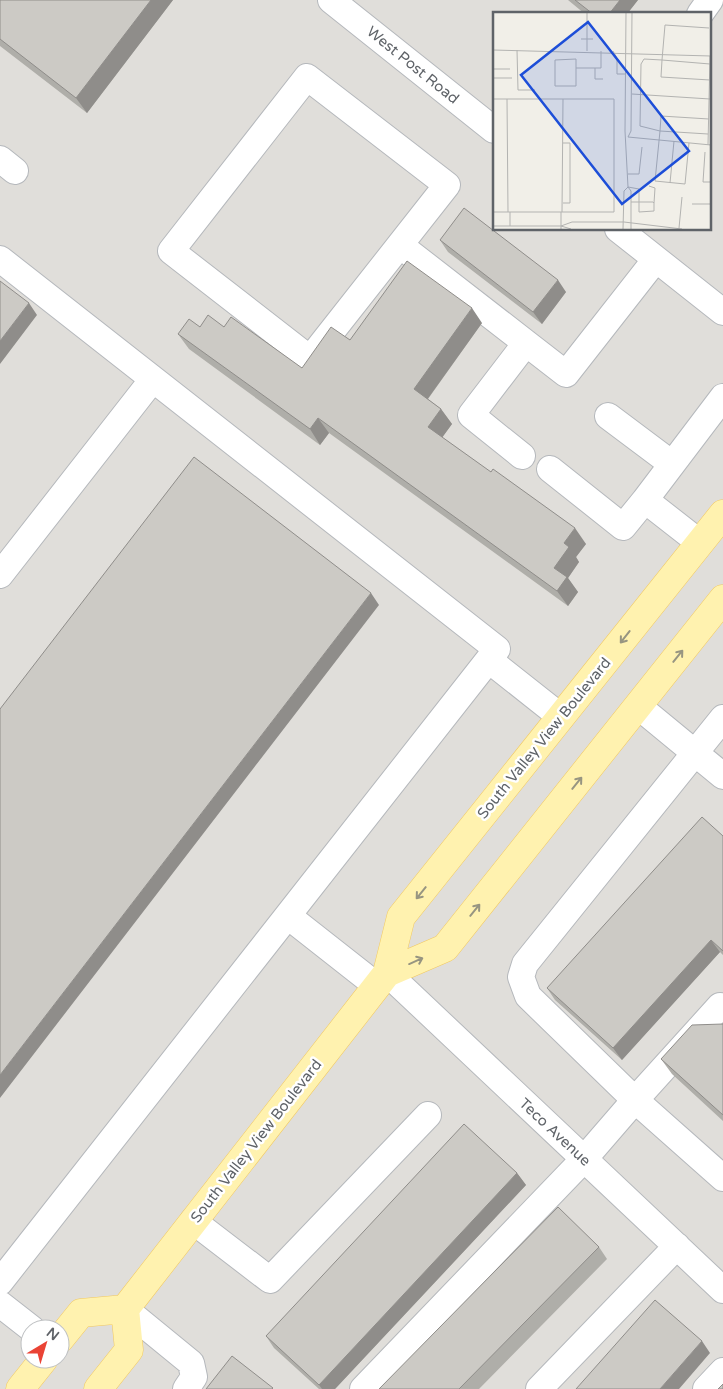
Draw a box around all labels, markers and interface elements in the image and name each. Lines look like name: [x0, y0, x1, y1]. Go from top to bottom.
inset map: [493, 12, 710, 230]
street label: West Post Road: [363, 22, 463, 108]
one-way arrow: [619, 630, 630, 643]
one-way arrow: [672, 650, 683, 663]
street label: South Valley View Boulevard: [473, 654, 615, 822]
one-way arrow: [571, 777, 582, 790]
one-way arrow: [416, 886, 427, 899]
one-way arrow: [470, 904, 481, 917]
one-way arrow: [408, 955, 423, 965]
street label: South Valley View Boulevard: [187, 1056, 325, 1226]
street label: Teco Avenue: [515, 1094, 595, 1170]
north arrow: [20, 1319, 70, 1369]
text: N: [43, 1324, 62, 1344]

